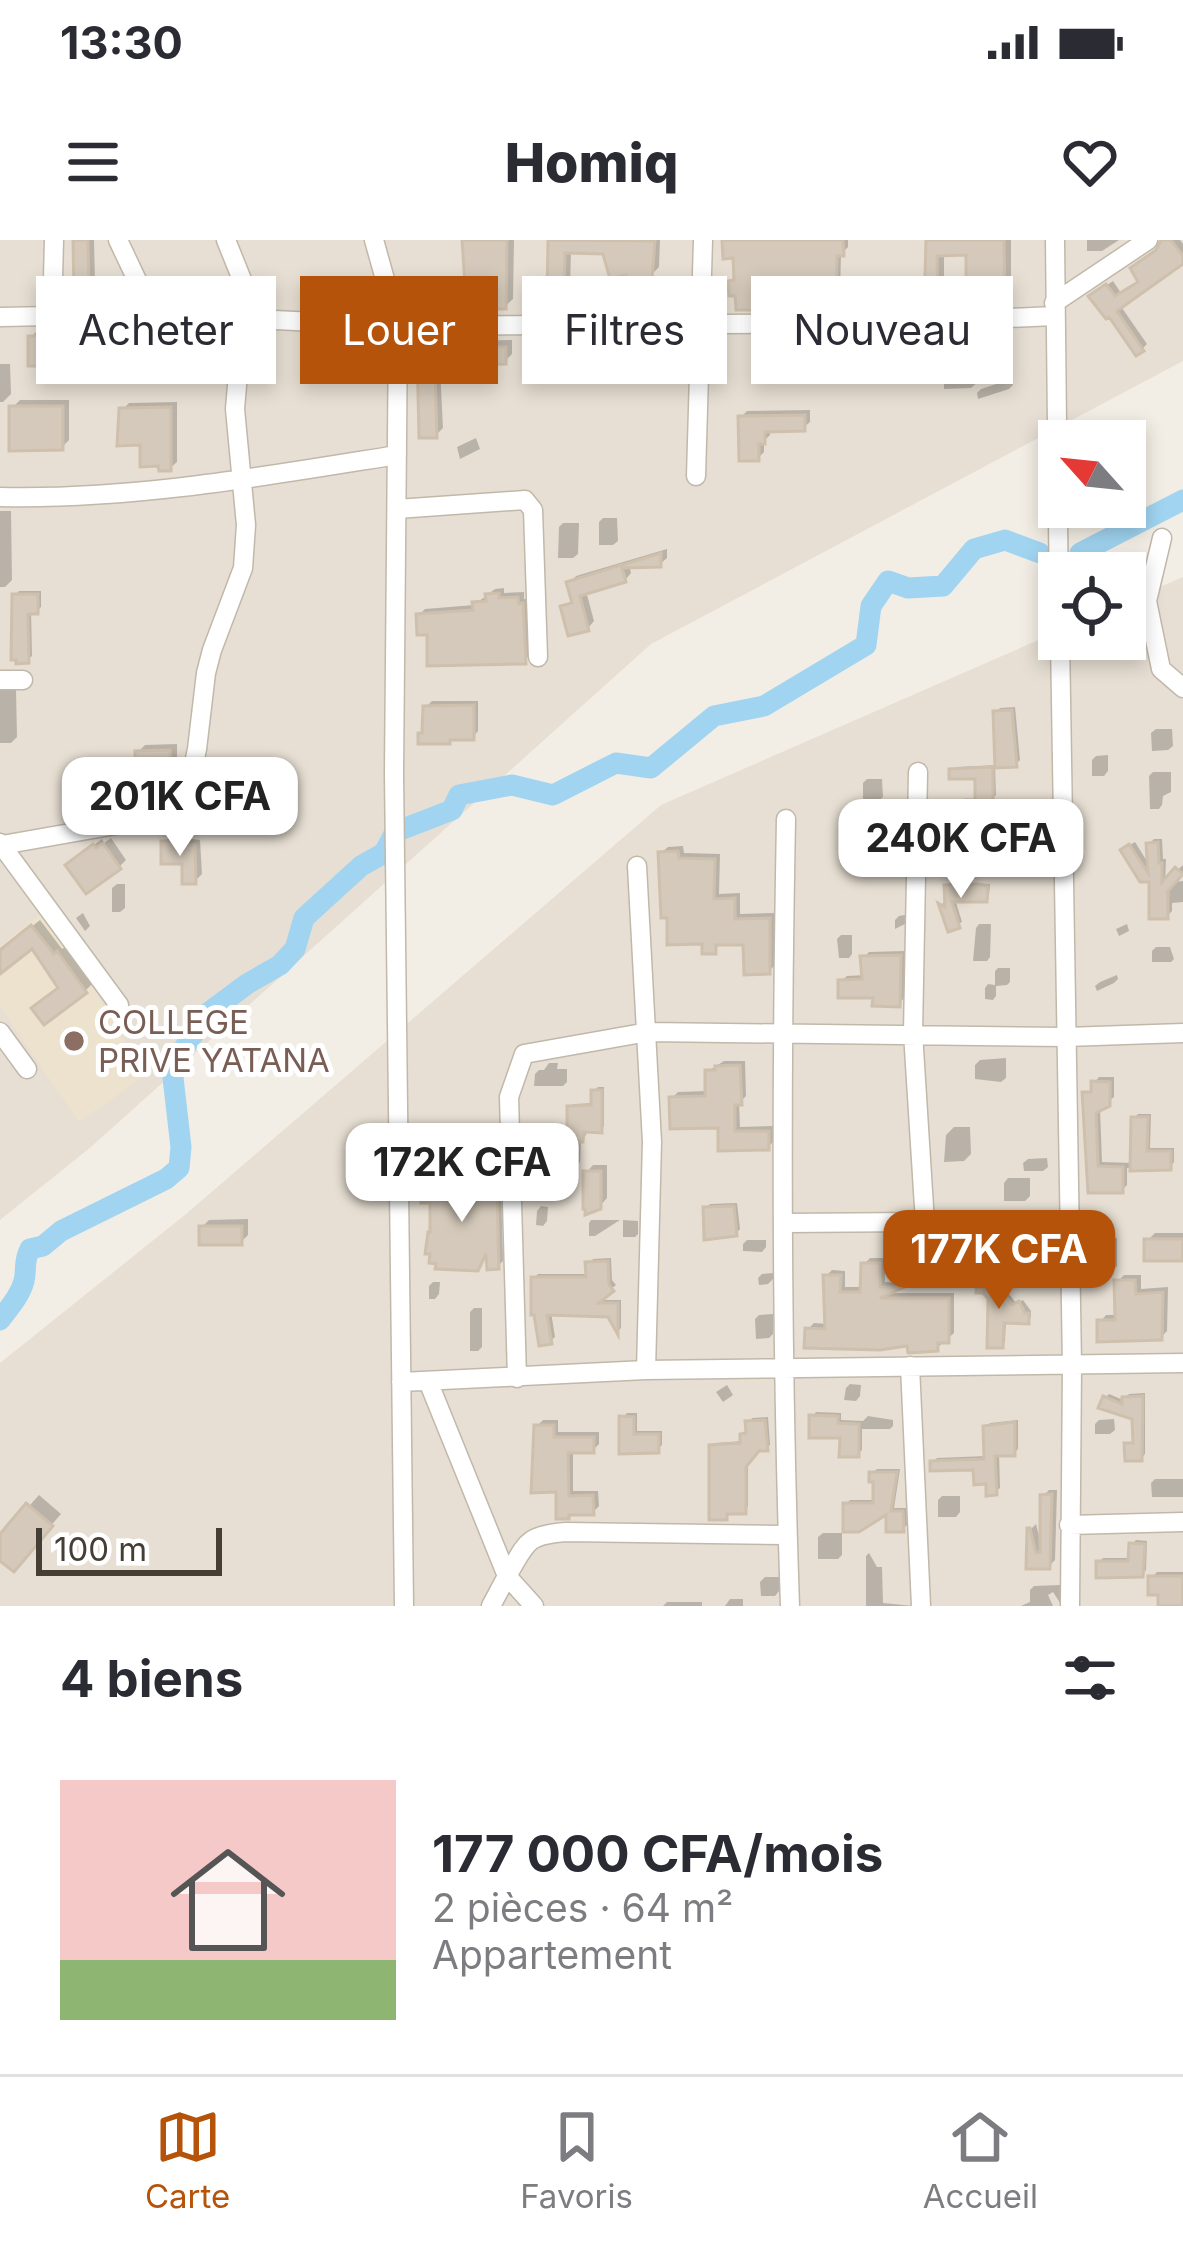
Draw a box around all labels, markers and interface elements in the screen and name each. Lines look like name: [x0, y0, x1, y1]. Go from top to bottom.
text: 13:30: [60, 15, 183, 70]
icon: menu: [60, 129, 126, 195]
icon: heart: [1057, 129, 1123, 195]
text: Homiq: [505, 130, 678, 195]
chip: Acheter: [36, 276, 276, 384]
chip: Louer: [300, 276, 498, 384]
chip: Filtres: [522, 276, 727, 384]
chip: Nouveau: [751, 276, 1013, 384]
north arrow: [1038, 420, 1146, 528]
map controls: [1038, 420, 1146, 660]
button: locate: [1038, 552, 1146, 660]
pin: 201K CFA: [56, 757, 304, 859]
text: 201K CFA: [89, 772, 271, 819]
pin: 240K CFA: [837, 799, 1085, 901]
text: 240K CFA: [865, 814, 1057, 861]
place label: COLLEGE PRIVE YATANA: [98, 1002, 330, 1080]
marker: COLLEGE PRIVE YATANA: [61, 1028, 87, 1054]
pin: 172K CFA: [338, 1123, 586, 1225]
text: 172K CFA: [373, 1138, 551, 1185]
pin: 177K CFA: [875, 1210, 1123, 1312]
text: 177K CFA: [910, 1225, 1088, 1272]
scale bar: [36, 1522, 222, 1575]
text: 100 m: [54, 1529, 147, 1569]
icon: filters: [1057, 1645, 1123, 1711]
text: 4 biens: [60, 1648, 243, 1709]
text: 177 000 CFA/mois: [432, 1823, 883, 1884]
icon: home: [156, 1828, 300, 1972]
text: 2 pièces · 64 m²: [432, 1884, 733, 1931]
text: Appartement: [432, 1931, 672, 1978]
tab: Carte: [145, 2104, 230, 2216]
tab: Favoris: [520, 2104, 633, 2216]
tab: Accueil: [923, 2104, 1038, 2216]

